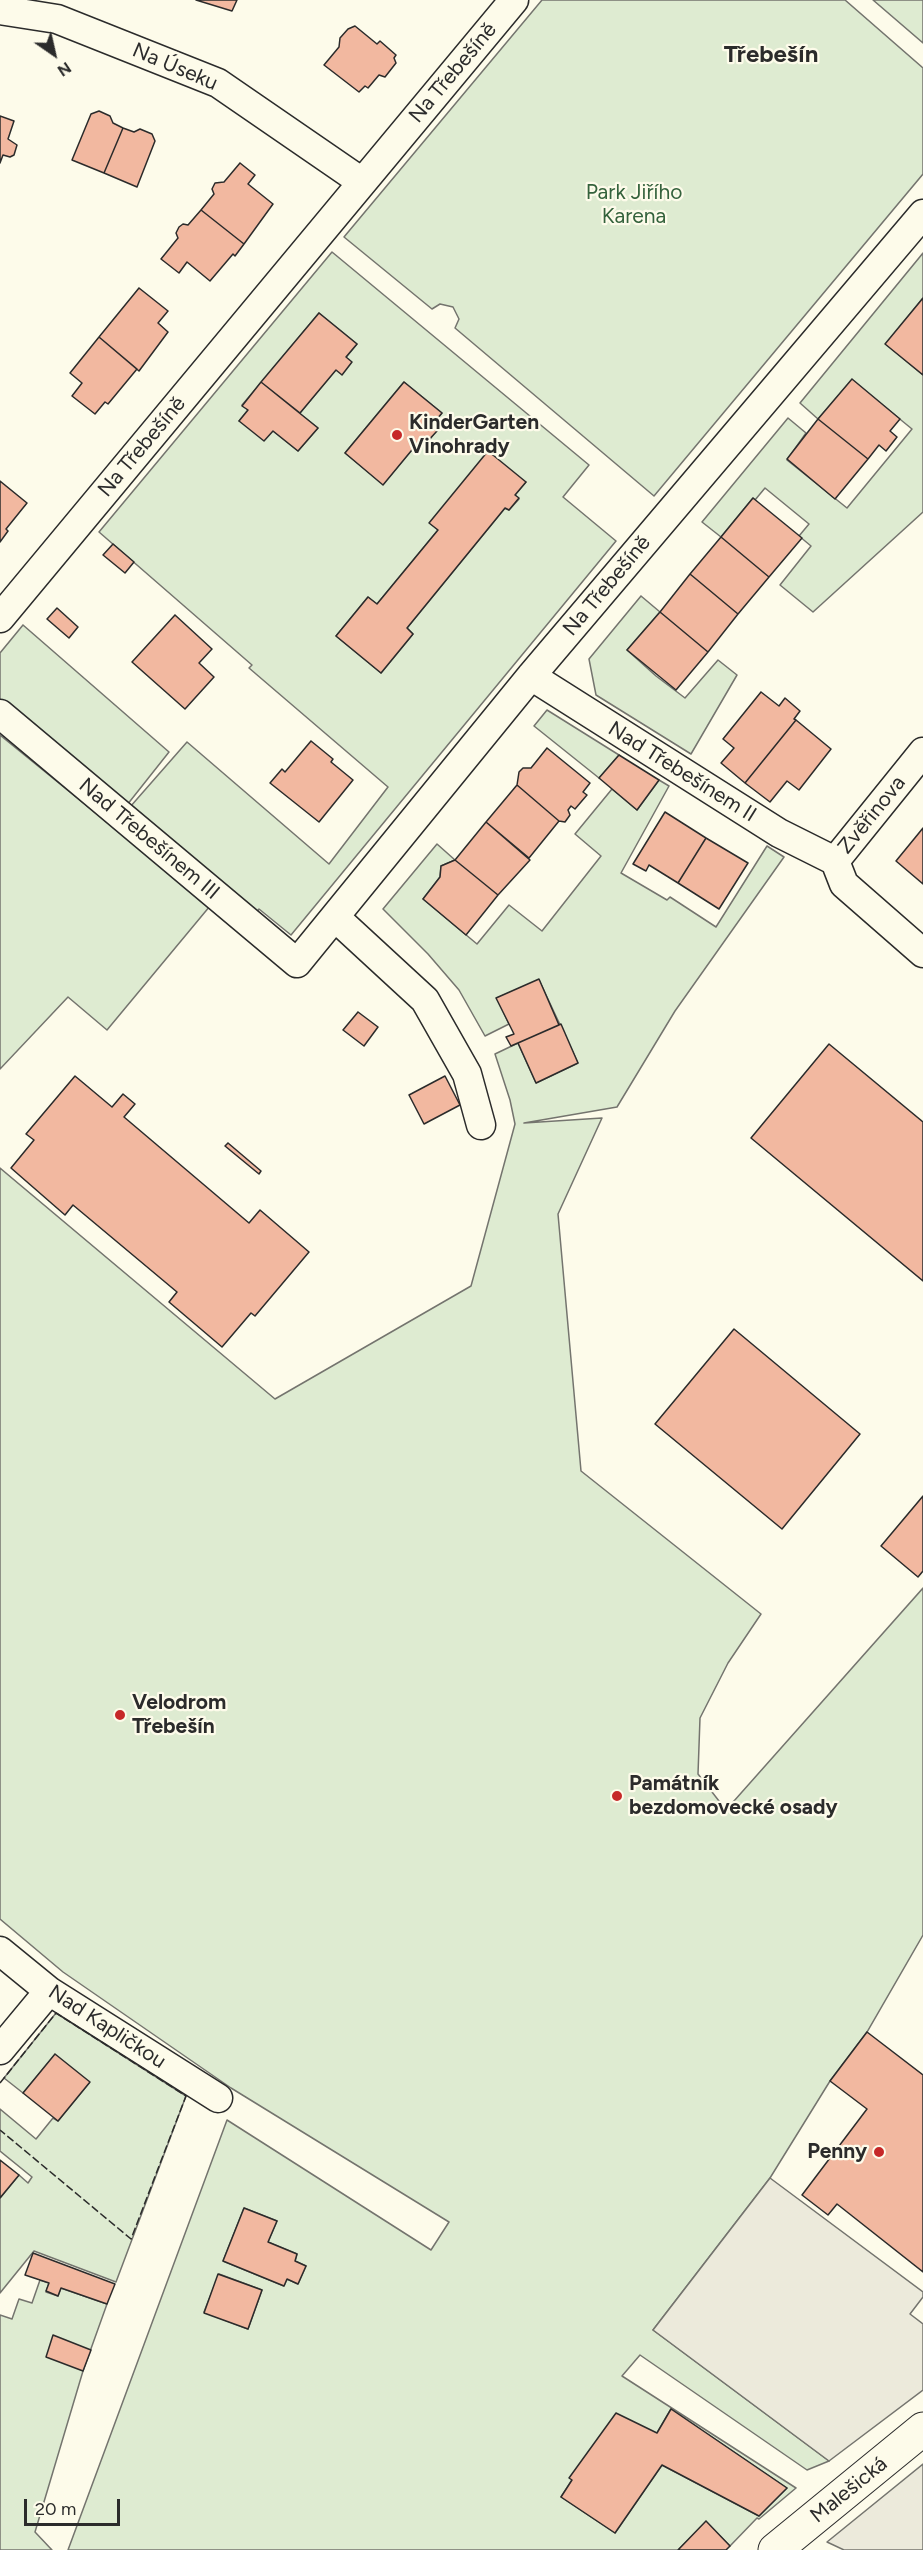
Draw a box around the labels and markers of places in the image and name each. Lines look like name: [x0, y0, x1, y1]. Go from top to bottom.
place label: KinderGarten Vinohrady: [409, 410, 539, 460]
marker: KinderGarten Vinohrady: [390, 428, 404, 442]
place label: Velodrom Třebešín: [132, 1690, 226, 1740]
marker: Velodrom Třebešín: [113, 1708, 127, 1722]
place label: Památník bezdomovecké osady: [629, 1771, 838, 1821]
marker: Památník bezdomovecké osady: [610, 1789, 624, 1803]
place label: Penny: [807, 2139, 867, 2165]
marker: Penny: [872, 2145, 886, 2159]

